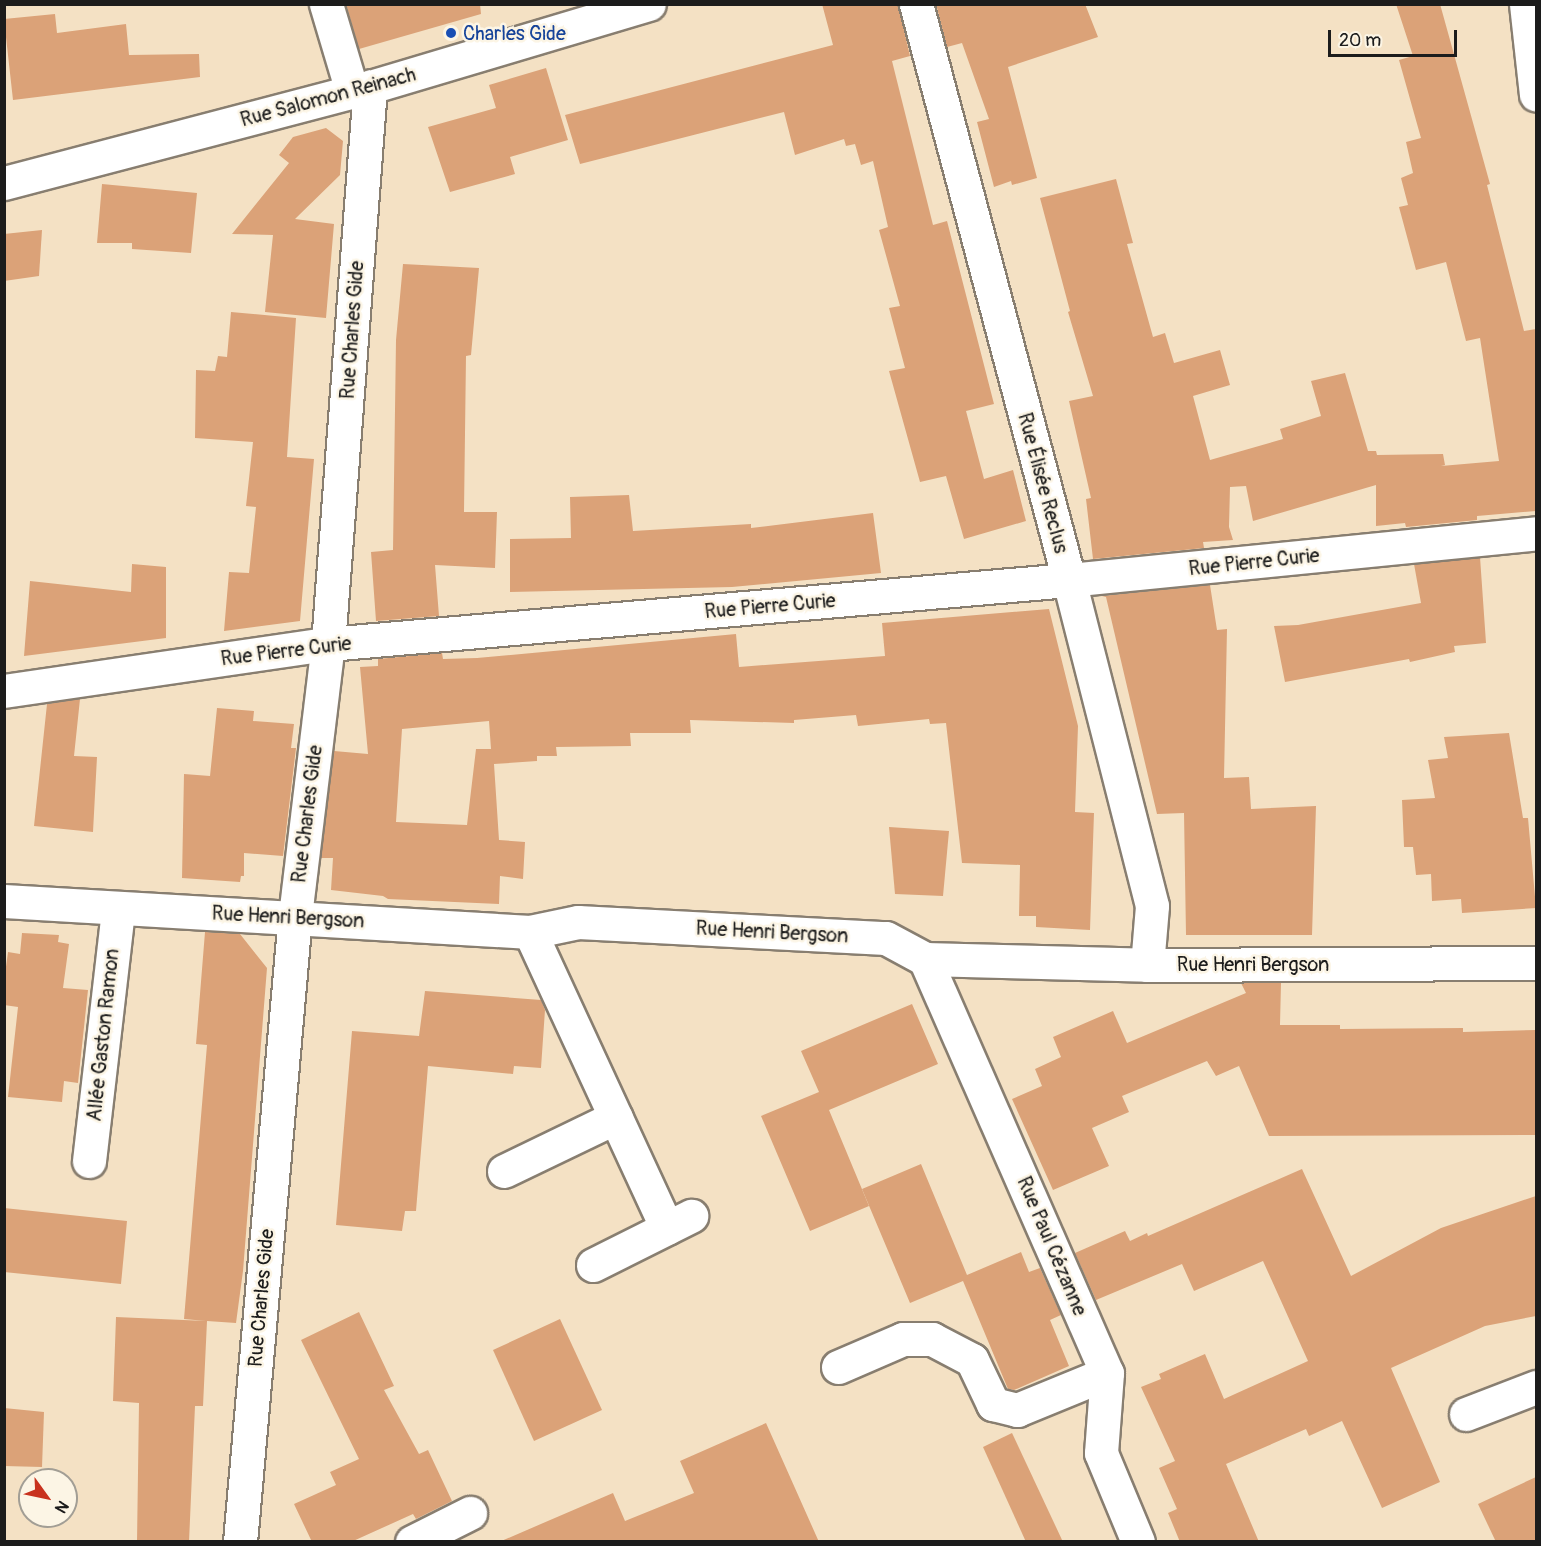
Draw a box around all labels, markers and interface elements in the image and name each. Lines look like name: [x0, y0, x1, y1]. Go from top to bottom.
scale bar: [1331, 18, 1460, 56]
place label: Charles Gide: [463, 21, 566, 45]
marker: Charles Gide: [444, 26, 458, 40]
text: 20 m: [1339, 29, 1381, 52]
street label: Rue Salomon Reinach: [238, 62, 418, 132]
street label: Rue Charles Gide: [335, 260, 369, 400]
street label: Rue Élisée Reclus: [1013, 410, 1073, 556]
street label: Rue Pierre Curie: [1187, 543, 1321, 581]
street label: Rue Pierre Curie: [704, 588, 836, 624]
street label: Rue Pierre Curie: [219, 631, 353, 671]
street label: Rue Charles Gide: [287, 744, 327, 884]
street label: Rue Henri Bergson: [211, 901, 365, 933]
street label: Rue Henri Bergson: [695, 916, 849, 948]
street label: Allée Gaston Ramon: [82, 947, 124, 1123]
street label: Rue Henri Bergson: [1177, 952, 1329, 976]
street label: Rue Paul Cézanne: [1012, 1173, 1092, 1319]
street label: Rue Charles Gide: [243, 1228, 279, 1368]
north arrow: [18, 1468, 78, 1528]
text: N: [50, 1497, 73, 1517]

